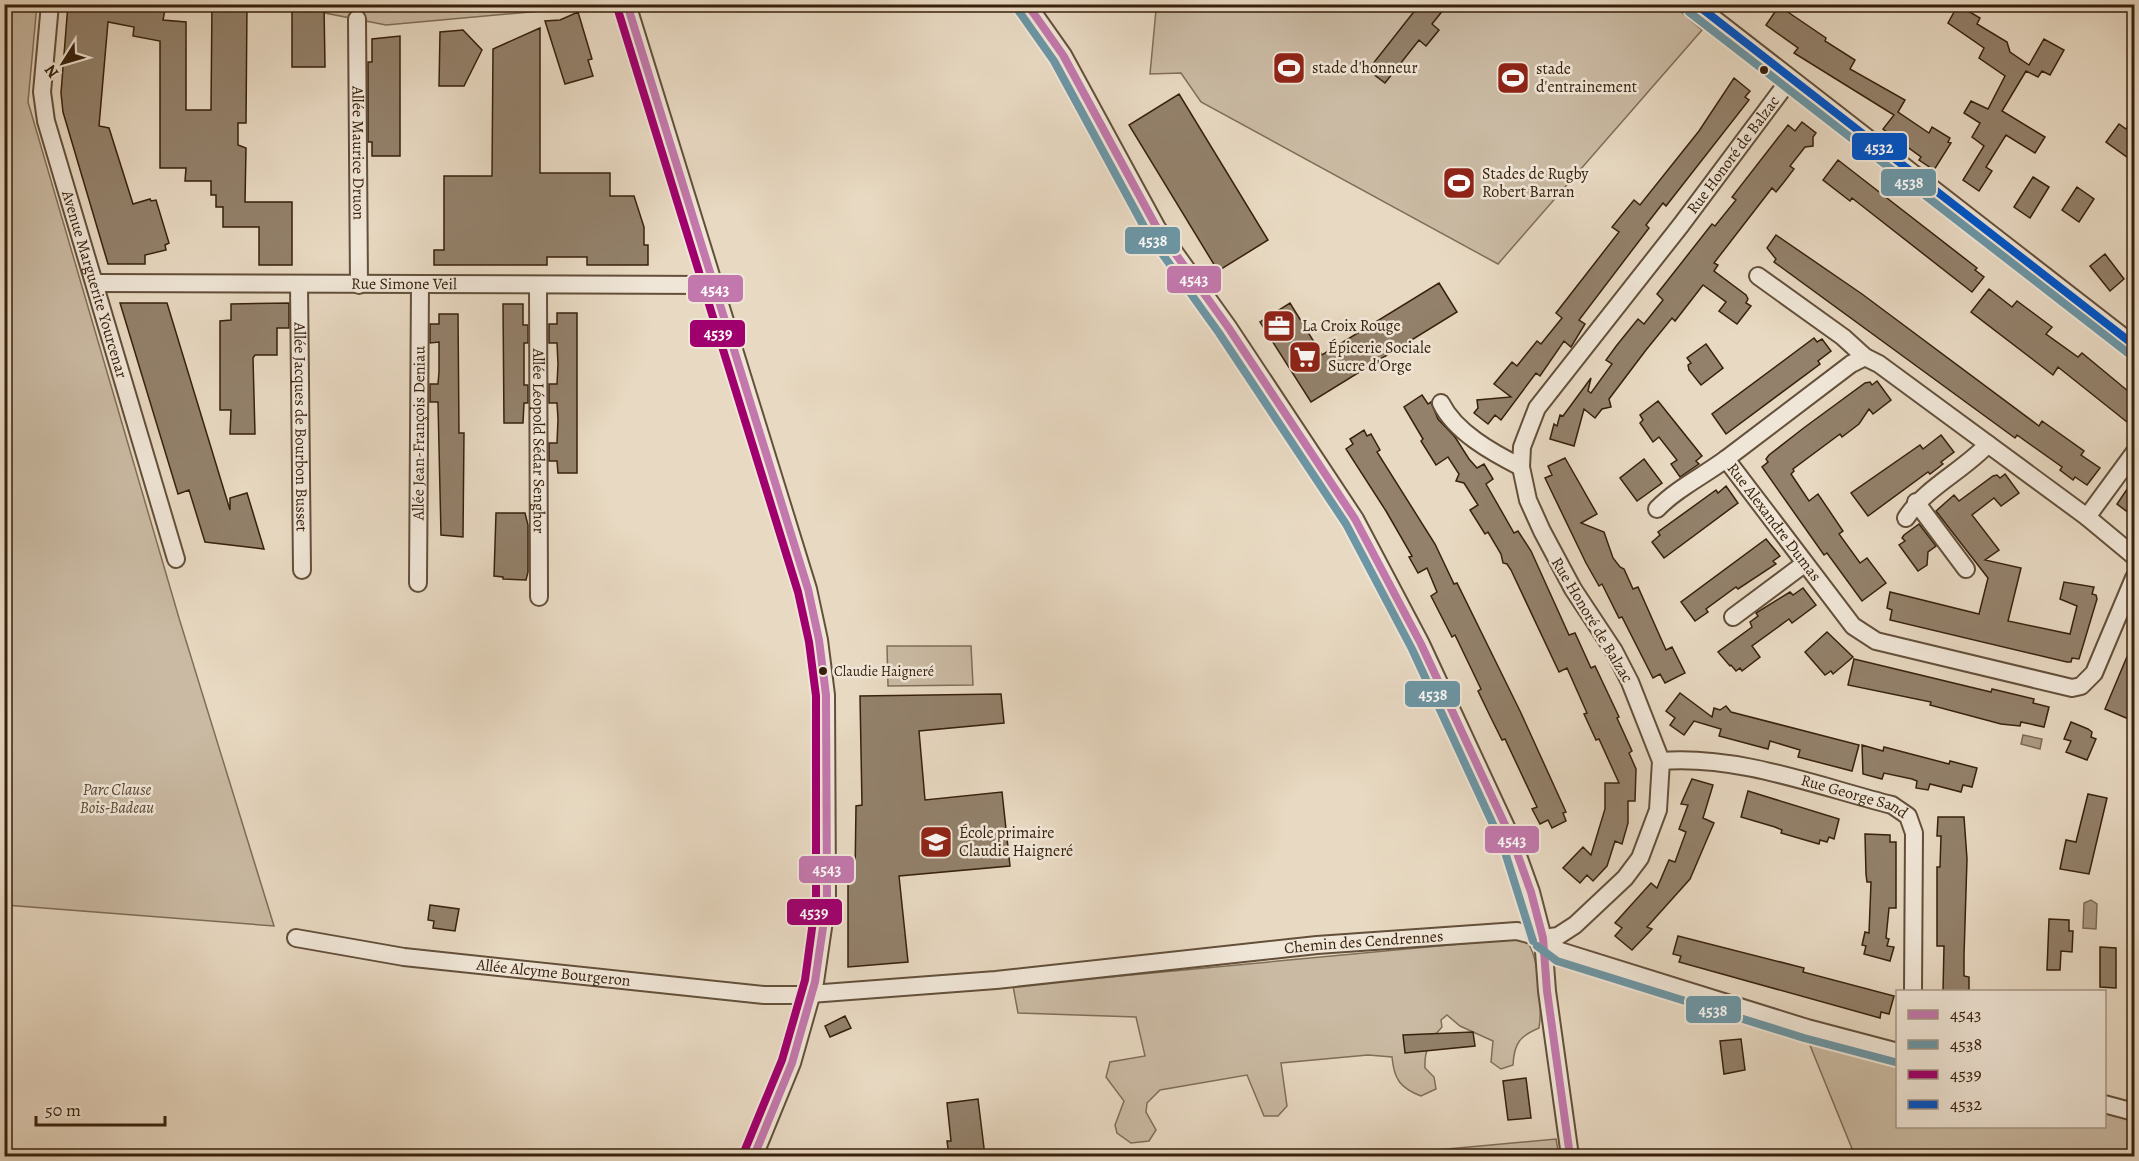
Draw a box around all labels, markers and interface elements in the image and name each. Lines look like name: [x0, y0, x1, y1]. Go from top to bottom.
north arrow: [33, 33, 93, 93]
sports icon: stade d'honneur: [1271, 50, 1307, 86]
place label: stade d'honneur: [1312, 57, 1418, 79]
place label: stade d'entrainement: [1536, 58, 1637, 98]
text: N: [39, 60, 64, 83]
sports icon: stade d'entrainement: [1495, 60, 1531, 96]
unlabelled marker: [1758, 64, 1770, 76]
street label: Allée Maurice Druon: [346, 85, 370, 220]
street label: Rue Honoré de Balzac: [1682, 91, 1785, 219]
line badge: 4532: [1851, 132, 1908, 161]
text: 4532: [1865, 137, 1894, 159]
place label: Stades de Rugby Robert Barran: [1482, 163, 1589, 203]
sports icon: Stades de Rugby Robert Barran: [1441, 165, 1477, 201]
line badge: 4538: [1880, 168, 1937, 197]
text: 4538: [1895, 172, 1924, 194]
street label: Avenue Marguerite Yourcenar: [56, 187, 133, 381]
line badge: 4538: [1124, 226, 1181, 255]
text: 4538: [1139, 230, 1168, 252]
line badge: 4543: [1166, 265, 1222, 294]
text: 4543: [1180, 269, 1208, 291]
street label: Rue Simone Veil: [351, 273, 457, 295]
line badge: 4543: [687, 274, 744, 303]
text: 4543: [701, 279, 729, 301]
office icon: La Croix Rouge: [1261, 308, 1297, 344]
place label: La Croix Rouge: [1302, 315, 1401, 337]
line badge: 4539: [689, 319, 746, 348]
street label: Allée Jacques de Bourbon Busset: [288, 321, 313, 532]
text: 4539: [704, 323, 732, 345]
place label: Épicerie Sociale Sucre d'Orge: [1328, 337, 1431, 377]
supermarket icon: Épicerie Sociale Sucre d'Orge: [1287, 339, 1323, 375]
street label: Allée Jean-François Deniau: [407, 345, 431, 521]
street label: Allée Léopold Sédar Senghor: [527, 347, 550, 534]
street label: Rue Alexandre Dumas: [1722, 458, 1826, 586]
street label: Rue Honoré de Balzac: [1546, 553, 1638, 687]
place label: Claudie Haigneré: [834, 662, 934, 681]
marker: Claudie Haigneré: [817, 665, 829, 677]
line badge: 4538: [1404, 680, 1461, 708]
text: 4538: [1419, 684, 1448, 706]
street label: Rue George Sand: [1798, 769, 1913, 824]
park label: Parc Clause Bois-Badeau: [80, 779, 154, 819]
place label: École primaire Claudie Haigneré: [959, 822, 1073, 862]
school or university icon: École primaire Claudie Haigneré: [918, 824, 954, 860]
line badge: 4543: [1484, 825, 1540, 854]
text: 4543: [1498, 830, 1526, 852]
line badge: 4543: [798, 855, 855, 884]
text: 4543: [813, 859, 841, 881]
line badge: 4539: [786, 898, 843, 926]
text: 4539: [800, 902, 828, 924]
street label: Chemin des Cendrennes: [1283, 925, 1444, 959]
street label: Allée Alcyme Bourgeron: [474, 954, 632, 992]
legend: [1896, 990, 2106, 1128]
line badge: 4538: [1685, 995, 1742, 1024]
text: 4538: [1699, 1000, 1728, 1022]
text: 4543: [1950, 1002, 1982, 1026]
text: 4538: [1950, 1032, 1982, 1056]
text: 4539: [1950, 1062, 1982, 1086]
scale bar: [36, 1089, 165, 1127]
text: 4532: [1950, 1092, 1982, 1116]
text: 50 m: [45, 1098, 81, 1122]

